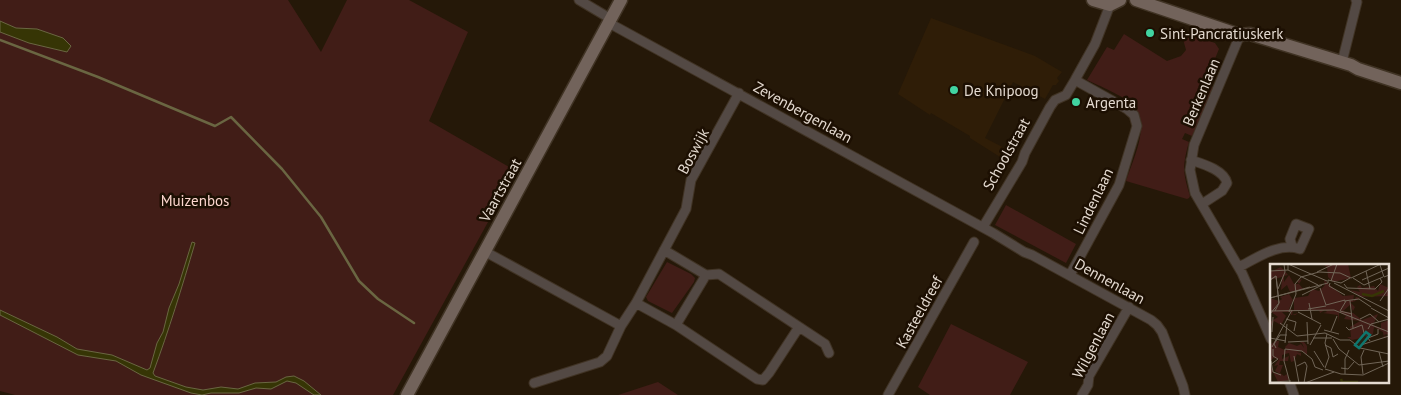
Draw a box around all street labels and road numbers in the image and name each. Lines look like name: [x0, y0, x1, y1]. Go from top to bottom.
street label: Berkenlaan: [1178, 55, 1224, 129]
street label: Zevenbergenlaan: [750, 77, 856, 147]
street label: Schoolstraat: [978, 114, 1034, 194]
street label: Boswijk: [673, 124, 713, 177]
street label: Vaartstraat: [474, 155, 525, 226]
street label: Lindenlaan: [1069, 165, 1117, 237]
street label: Dennenlaan: [1072, 254, 1148, 308]
street label: Kasteeldreef: [891, 271, 947, 352]
street label: Wilgenlaan: [1068, 309, 1118, 381]

